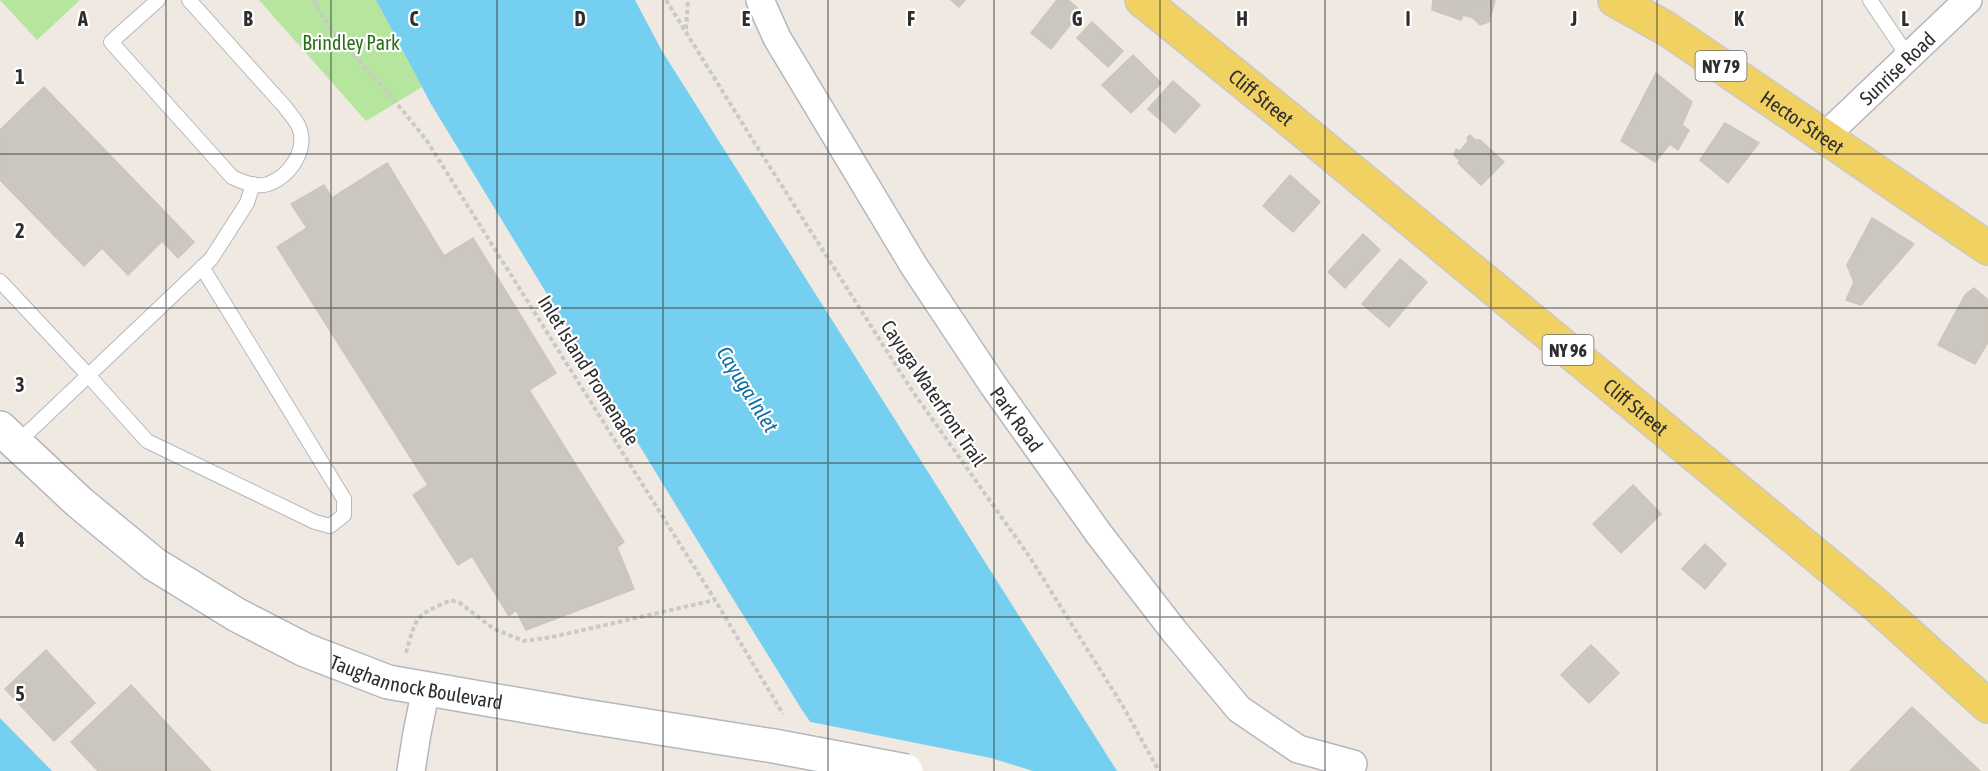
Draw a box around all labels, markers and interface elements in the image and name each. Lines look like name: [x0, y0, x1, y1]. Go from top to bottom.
text: A: [77, 7, 88, 30]
text: B: [243, 7, 253, 30]
text: C: [410, 7, 419, 30]
text: D: [574, 7, 586, 30]
text: E: [742, 7, 751, 30]
text: F: [907, 7, 915, 30]
text: G: [1072, 7, 1083, 30]
text: H: [1236, 7, 1248, 30]
text: I: [1405, 7, 1411, 30]
text: J: [1570, 7, 1577, 30]
text: K: [1734, 7, 1744, 30]
text: L: [1901, 7, 1909, 30]
street label: Sunrise Road: [1854, 27, 1939, 109]
park label: Brindley Park: [302, 31, 400, 54]
road number: NY 79: [1696, 51, 1746, 81]
street label: Cliff Street: [1225, 64, 1299, 130]
text: 1: [15, 65, 25, 88]
street label: Hector Street: [1757, 85, 1849, 158]
text: 2: [15, 219, 25, 242]
street label: Inlet Island Promenade: [534, 291, 644, 449]
street label: Cayuga Waterfront Trail: [877, 316, 992, 471]
road number: NY 96: [1542, 335, 1594, 365]
water label: Cayuga Inlet: [712, 342, 784, 436]
text: 3: [15, 373, 25, 396]
street label: Cliff Street: [1600, 373, 1673, 440]
street label: Park Road: [986, 382, 1048, 456]
text: 4: [14, 528, 25, 551]
street label: Taughannock Boulevard: [327, 649, 504, 713]
text: 5: [15, 682, 25, 705]

